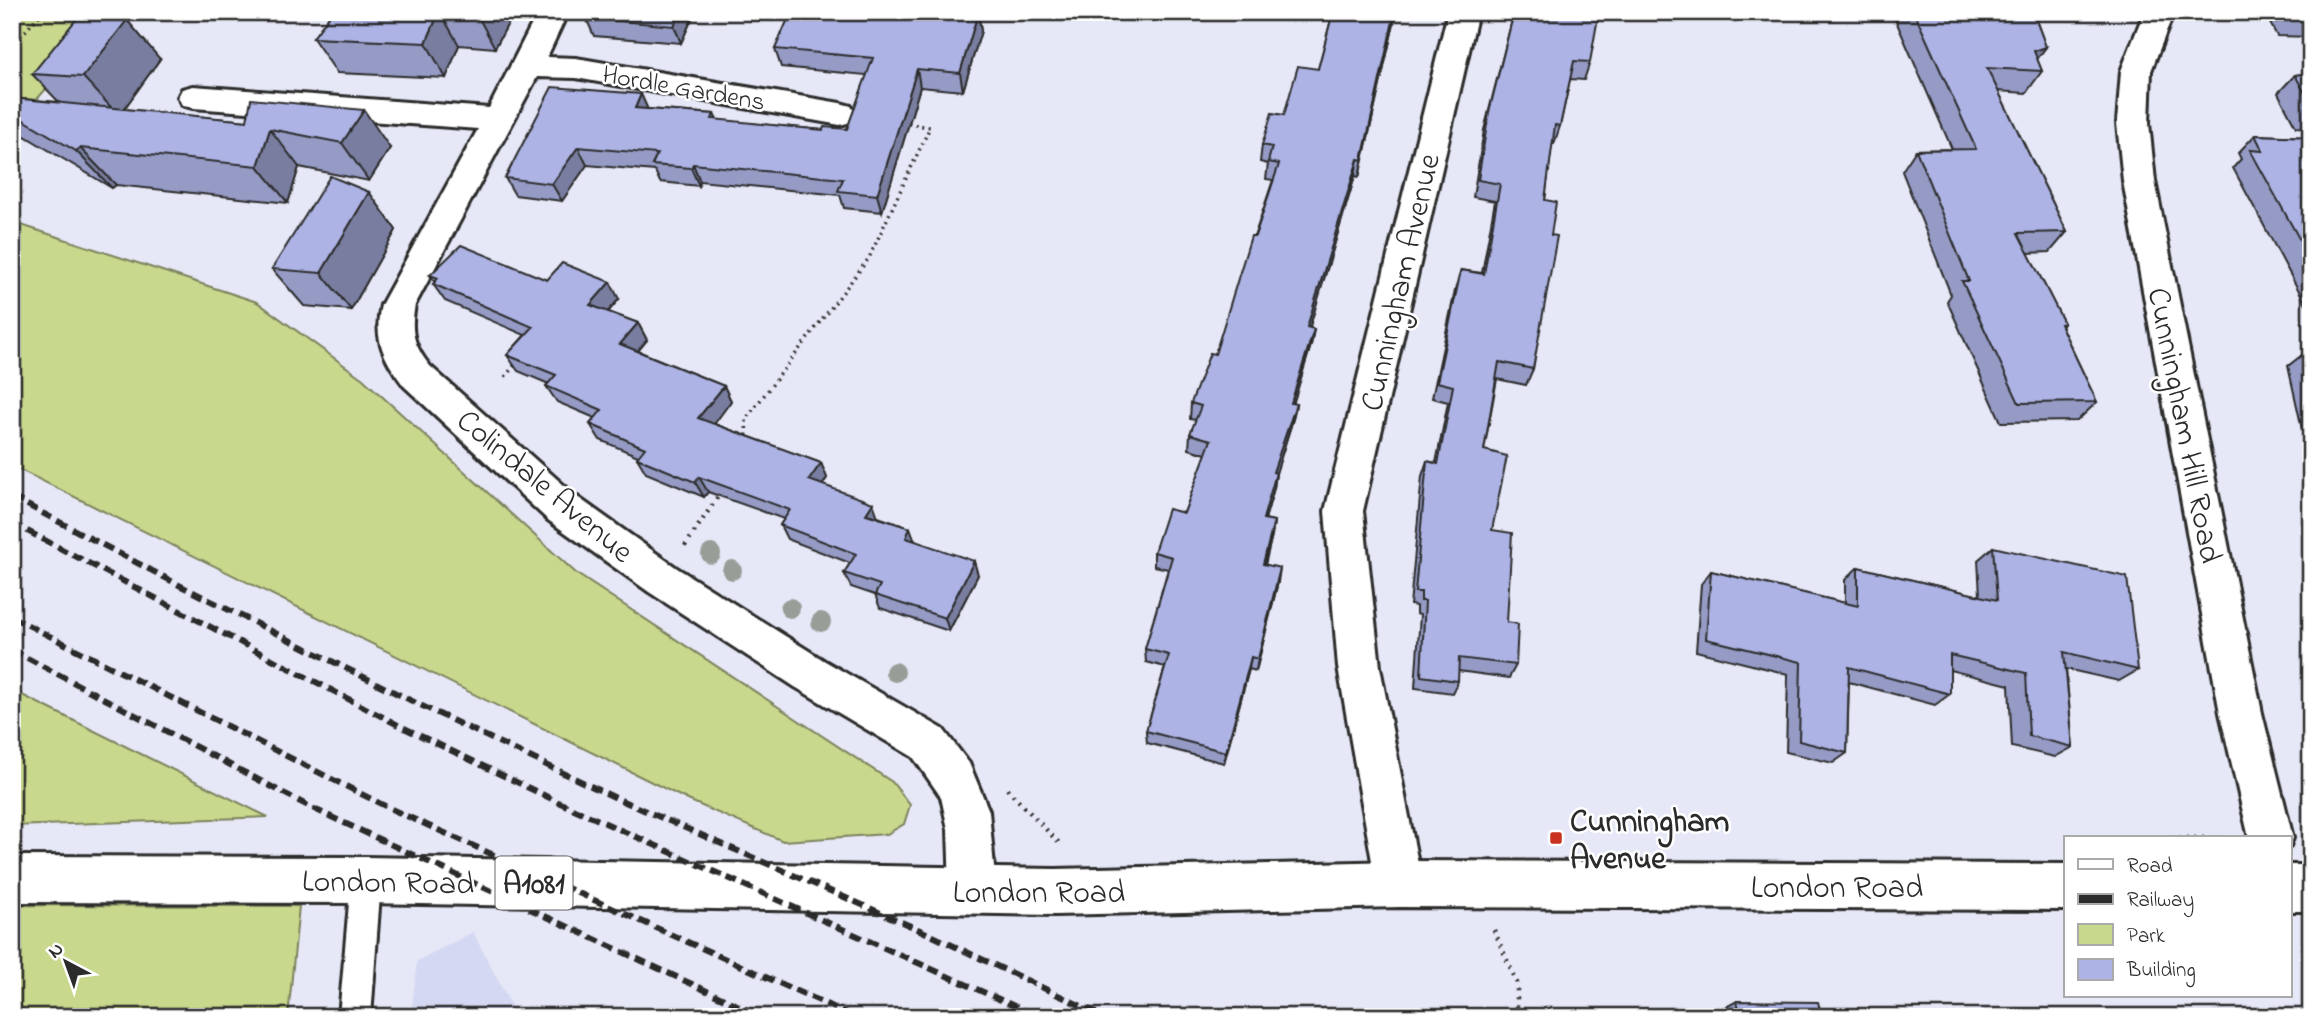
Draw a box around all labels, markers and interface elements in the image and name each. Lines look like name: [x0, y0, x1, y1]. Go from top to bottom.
street label: Hordle Gardens: [599, 57, 768, 123]
street label: Cunningham Avenue: [1350, 149, 1455, 416]
street label: Cunningham Hill Road: [2133, 284, 2232, 568]
street label: Colindale Avenue: [445, 399, 643, 576]
place label: Cunningham Avenue: [1570, 800, 1729, 884]
marker: Cunningham Avenue: [1548, 830, 1564, 846]
legend: [2064, 836, 2292, 998]
text: Road: [2127, 852, 2173, 882]
road number: A1081: [496, 856, 572, 909]
street label: London Road: [301, 859, 474, 909]
street label: London Road: [1751, 866, 1923, 913]
street label: London Road: [953, 871, 1125, 918]
text: Railway: [2127, 886, 2194, 918]
text: Park: [2127, 922, 2166, 952]
north arrow: [32, 928, 102, 998]
text: N: [43, 937, 70, 965]
text: Building: [2126, 956, 2196, 988]

